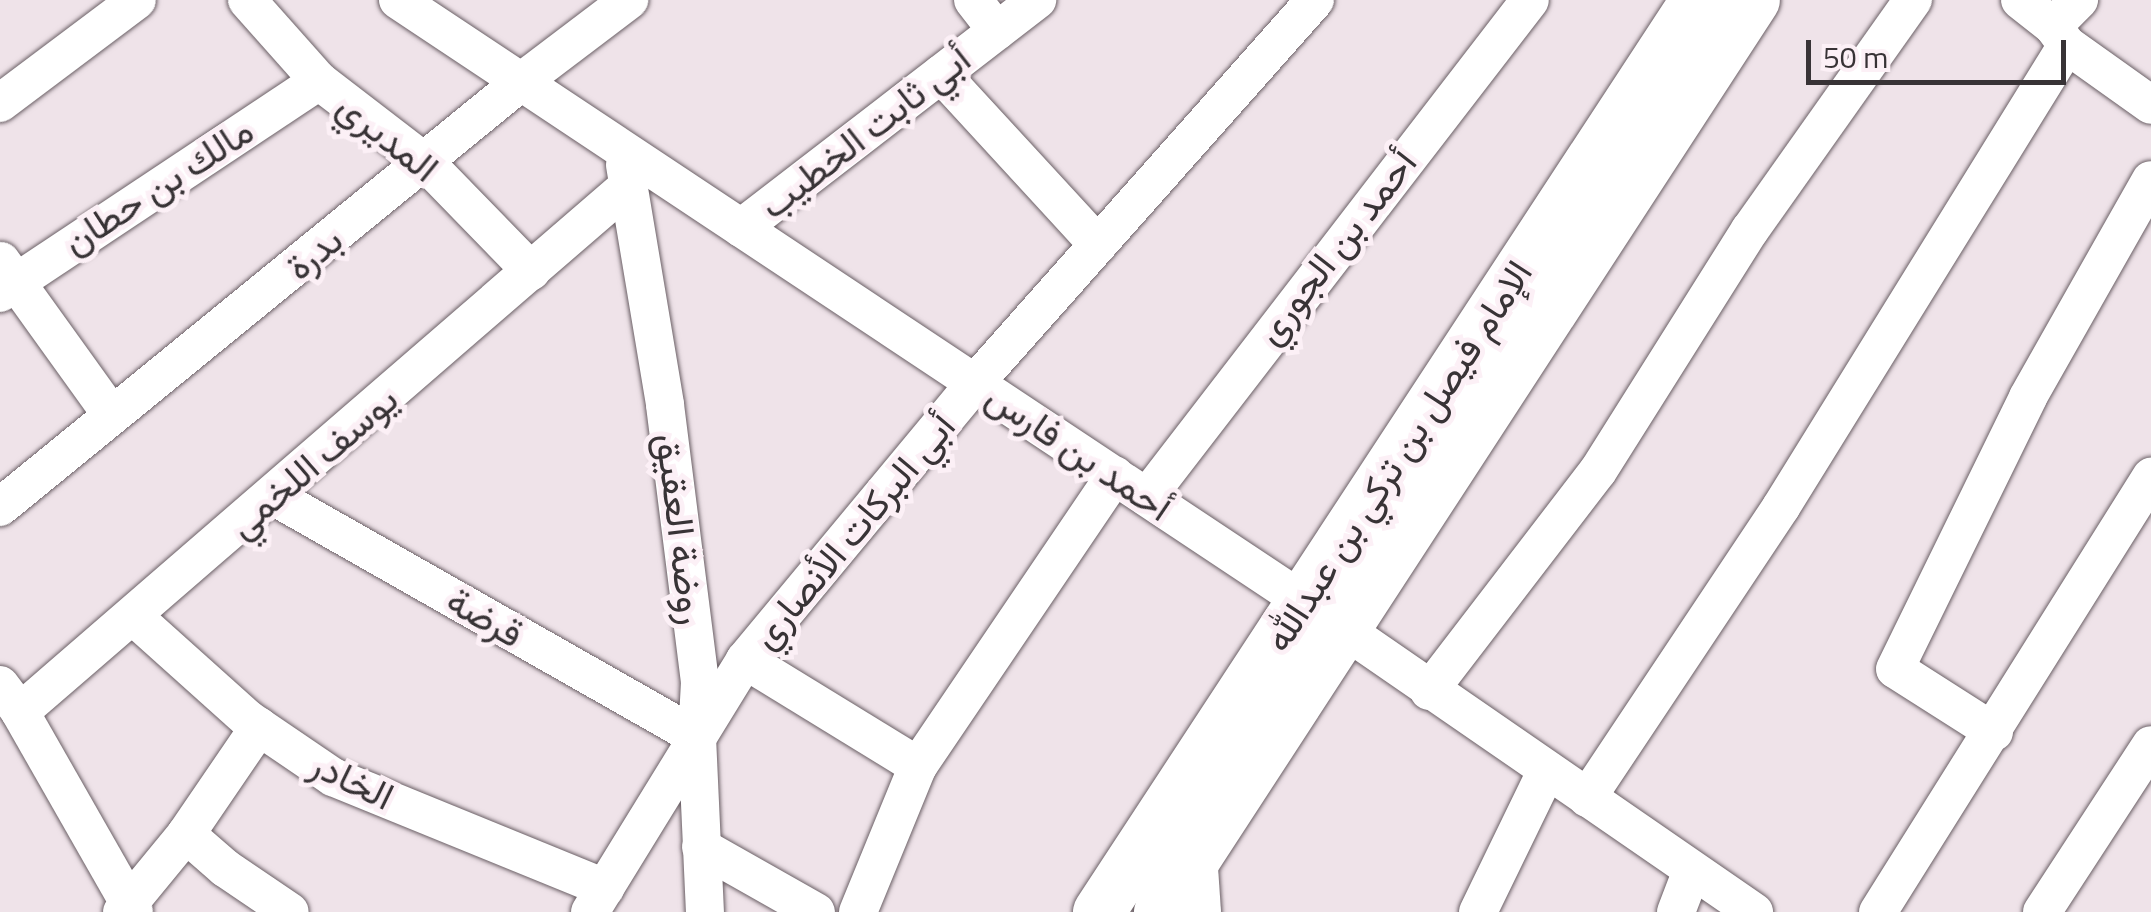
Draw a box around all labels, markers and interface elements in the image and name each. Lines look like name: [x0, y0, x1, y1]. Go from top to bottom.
scale bar: [1811, 20, 2071, 82]
text: 50 m: [1823, 34, 1888, 80]
street label: أبي ثابت الخطيب: [751, 36, 979, 228]
street label: المديري: [328, 83, 448, 191]
street label: مالك بن حطان: [54, 108, 262, 264]
street label: أحمد بن الجوري: [1246, 141, 1426, 353]
street label: بدرة: [277, 217, 351, 289]
street label: الإمام فيصل بن تركي بن عبدالله: [1254, 252, 1542, 660]
street label: أحمد بن فارس: [978, 373, 1180, 531]
street label: يوسف اللخمي: [219, 376, 407, 548]
street label: أبي البركات الأنصاري: [741, 404, 965, 658]
street label: روضة العقيق: [647, 431, 715, 627]
street label: قرضة: [439, 577, 531, 657]
street label: الخادر: [303, 740, 401, 820]

